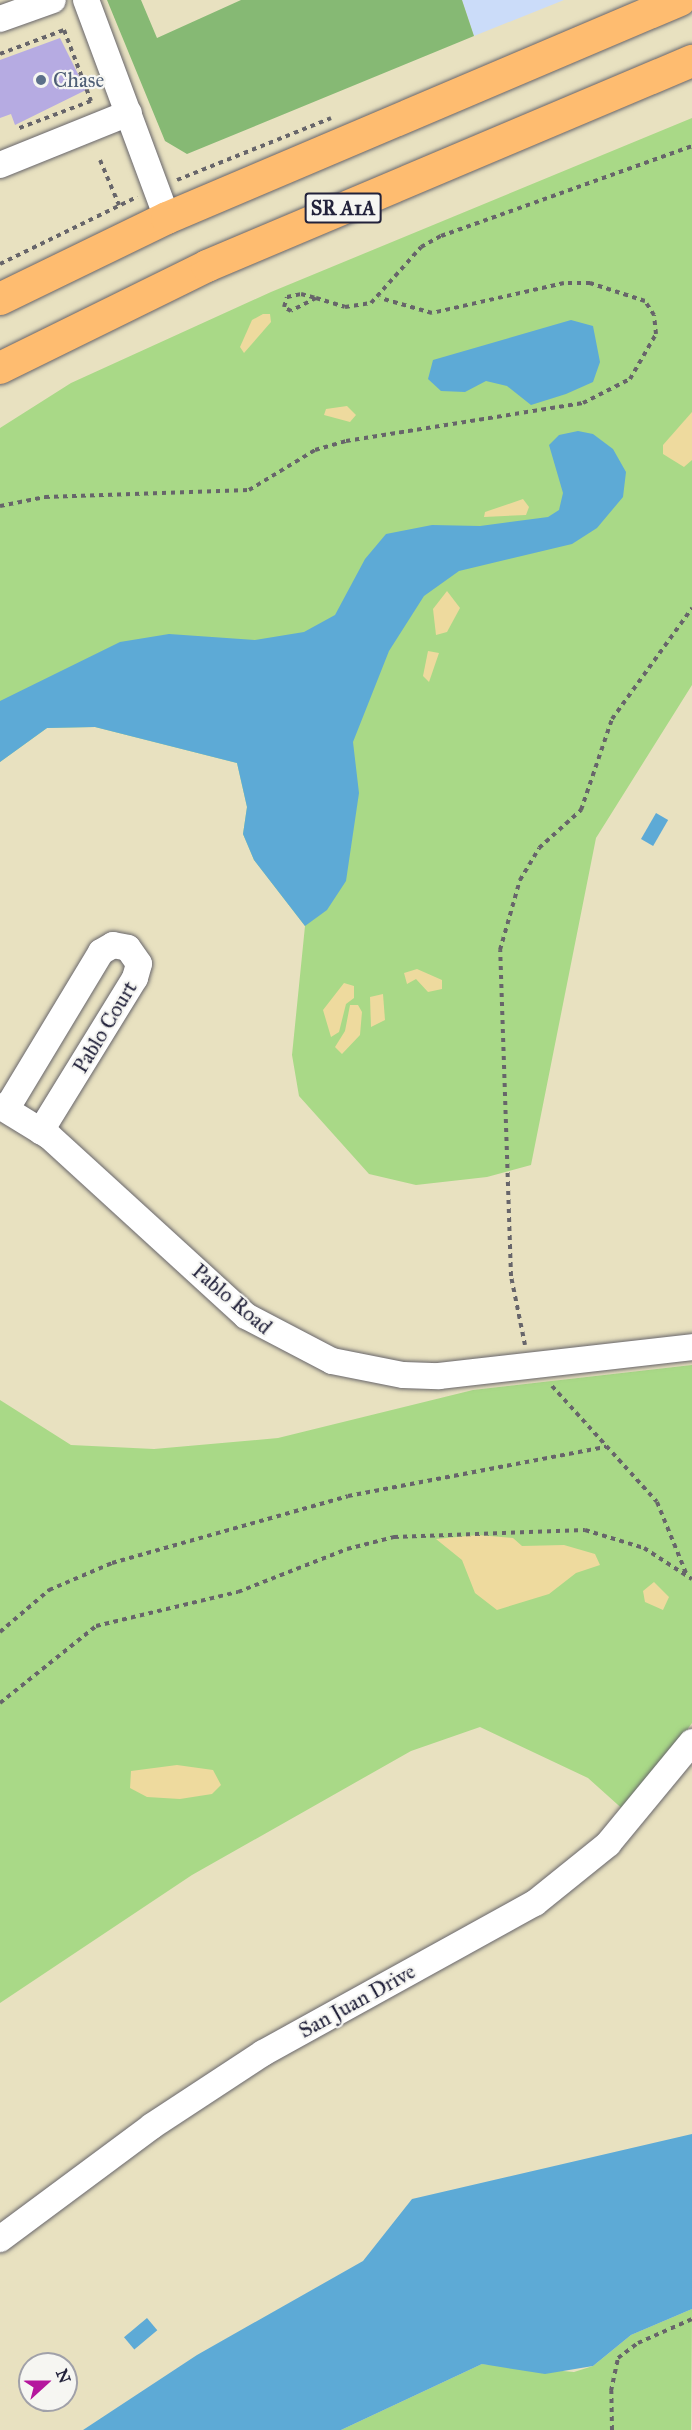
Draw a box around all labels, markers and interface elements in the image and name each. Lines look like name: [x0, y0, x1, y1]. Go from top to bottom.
place label: Chase: [53, 67, 104, 93]
marker: Chase: [34, 73, 48, 87]
road number: SR A1A: [304, 191, 382, 225]
street label: Pablo Court: [68, 976, 142, 1078]
street label: Pablo Road: [187, 1258, 277, 1340]
street label: San Juan Drive: [294, 1959, 420, 2043]
north arrow: [18, 2352, 78, 2412]
text: N: [52, 2366, 75, 2386]

